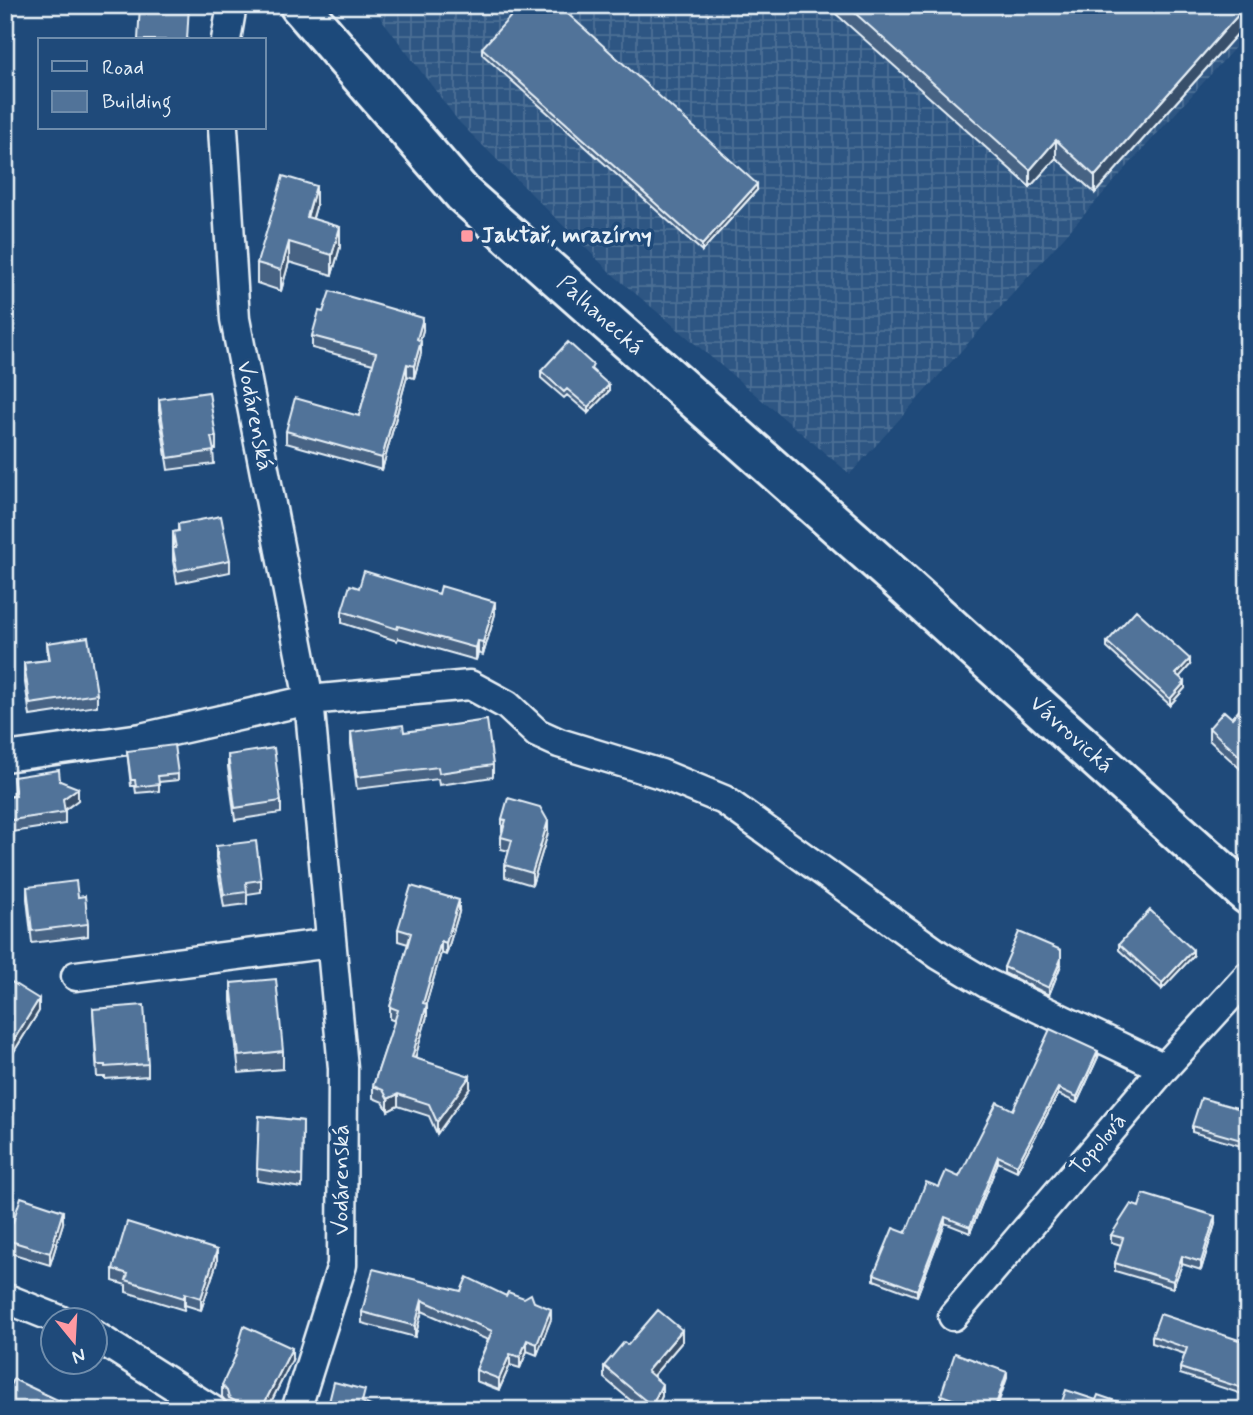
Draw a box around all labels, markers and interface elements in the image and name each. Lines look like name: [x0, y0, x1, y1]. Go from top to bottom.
legend: [38, 38, 266, 130]
text: Road: [102, 54, 144, 82]
text: Building: [102, 88, 172, 118]
place label: Jaktař, mrazírny: [481, 221, 652, 251]
marker: Jaktař, mrazírny: [459, 228, 475, 244]
street label: Palhanecká: [550, 269, 650, 363]
street label: Vodárenská: [229, 359, 279, 473]
street label: Vávrovická: [1022, 689, 1120, 781]
street label: Topolová: [1064, 1107, 1134, 1183]
street label: Vodárenská: [327, 1124, 357, 1236]
north arrow: [38, 1306, 108, 1376]
text: N: [69, 1342, 89, 1370]

